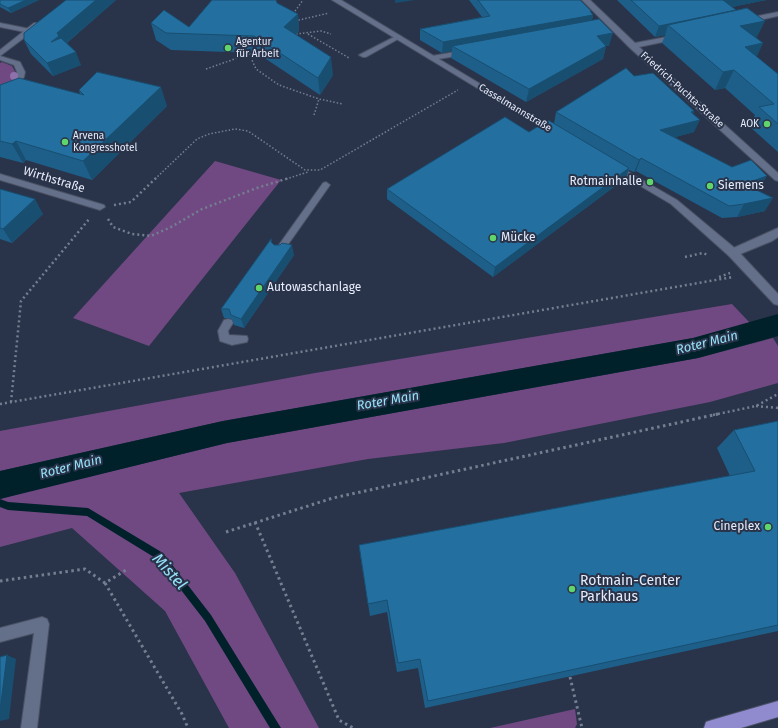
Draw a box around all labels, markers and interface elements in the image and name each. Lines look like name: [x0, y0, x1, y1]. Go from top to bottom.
place label: Agentur für Arbeit: [236, 36, 279, 60]
marker: Agentur für Arbeit: [223, 43, 233, 53]
street label: Friedrich-Puchta-Straße: [638, 49, 726, 131]
street label: Casselmannstraße: [476, 82, 554, 134]
place label: AOK: [741, 118, 759, 130]
marker: AOK: [762, 119, 772, 129]
place label: Arvena Kongresshotel: [73, 130, 137, 154]
marker: Arvena Kongresshotel: [60, 137, 70, 147]
street label: Wirthstraße: [21, 164, 87, 196]
place label: Rotmainhalle: [569, 175, 642, 189]
marker: Rotmainhalle: [645, 177, 655, 187]
place label: Siemens: [718, 179, 764, 193]
marker: Siemens: [705, 181, 715, 191]
place label: Mücke: [501, 231, 536, 245]
marker: Mücke: [488, 233, 498, 243]
place label: Autowaschanlage: [267, 281, 361, 295]
marker: Autowaschanlage: [254, 283, 264, 293]
water label: Roter Main: [674, 328, 740, 358]
water label: Roter Main: [356, 388, 420, 414]
water label: Roter Main: [38, 452, 104, 482]
place label: Cineplex: [713, 520, 760, 534]
marker: Cineplex: [763, 522, 773, 532]
water label: Mistel: [148, 550, 190, 594]
place label: Rotmain-Center Parkhaus: [580, 573, 680, 606]
marker: Rotmain-Center Parkhaus: [567, 584, 577, 594]

